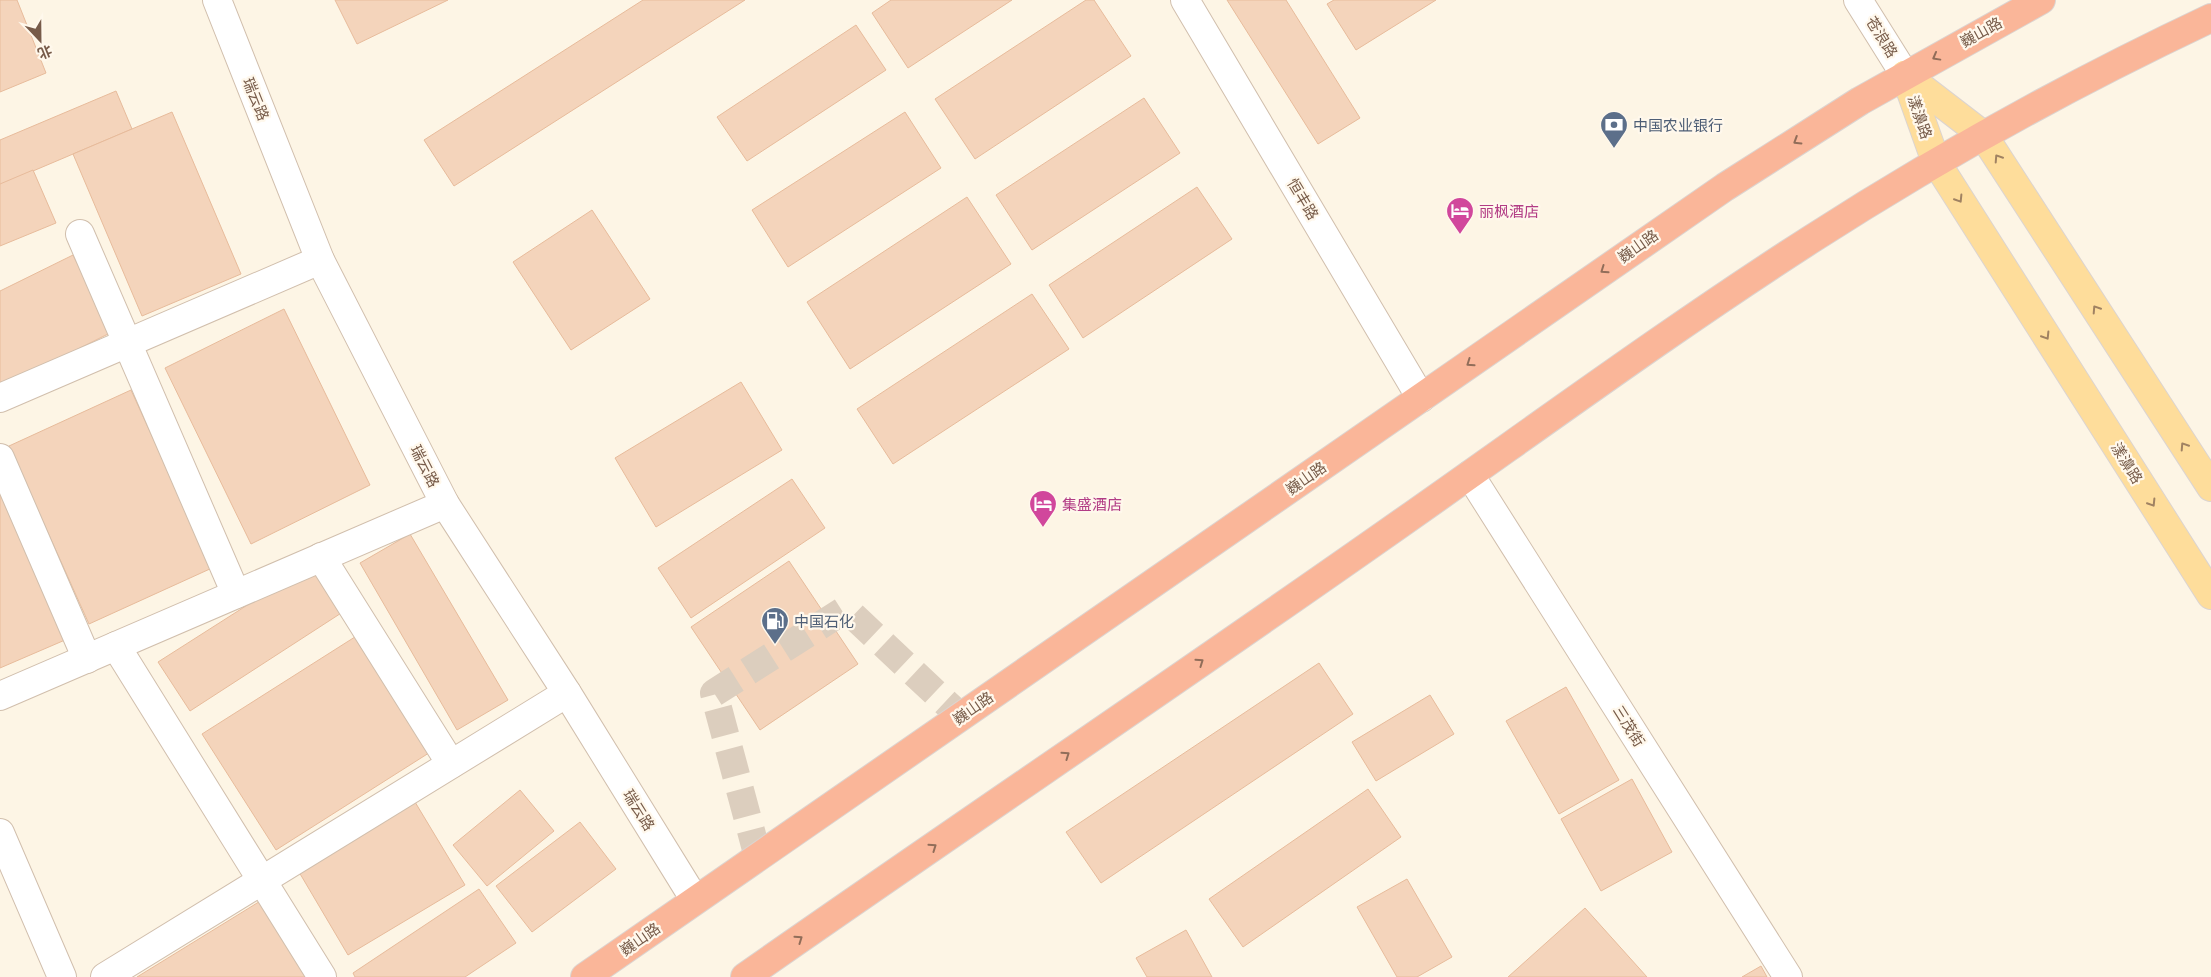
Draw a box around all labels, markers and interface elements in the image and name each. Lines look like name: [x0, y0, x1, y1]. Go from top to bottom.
street label: 苍浪路: [1863, 13, 1901, 61]
street label: 巍山路: [1957, 14, 2005, 50]
north arrow: [15, 15, 65, 65]
text: 北: [35, 42, 54, 62]
one-way arrow: [1933, 51, 1942, 61]
street label: 瑞云路: [240, 75, 272, 123]
street label: 漾濞路: [1905, 93, 1935, 141]
bank icon: 中国农业银行: [1599, 110, 1629, 149]
place label: 中国农业银行: [1633, 117, 1723, 134]
one-way arrow: [1793, 134, 1802, 144]
one-way arrow: [1995, 155, 2004, 164]
street label: 恒丰路: [1284, 175, 1322, 223]
one-way arrow: [1953, 194, 1963, 203]
hotel icon: 丽枫酒店: [1445, 196, 1475, 235]
place label: 丽枫酒店: [1479, 203, 1539, 220]
street label: 巍山路: [1615, 226, 1661, 266]
one-way arrow: [1600, 264, 1609, 273]
one-way arrow: [2093, 306, 2102, 315]
one-way arrow: [2040, 331, 2050, 340]
one-way arrow: [1467, 357, 1476, 366]
street label: 漾濞路: [2108, 439, 2146, 487]
street label: 瑞云路: [407, 442, 443, 490]
one-way arrow: [2181, 442, 2191, 451]
street label: 巍山路: [1283, 458, 1329, 498]
hotel icon: 集盛酒店: [1028, 489, 1058, 528]
place label: 集盛酒店: [1062, 496, 1122, 513]
one-way arrow: [2146, 498, 2156, 507]
fuel station icon: 中国石化: [760, 606, 790, 645]
place label: 中国石化: [794, 613, 854, 630]
one-way arrow: [1194, 659, 1204, 668]
street label: 巍山路: [950, 688, 996, 728]
street label: 三茂街: [1610, 702, 1648, 750]
one-way arrow: [1061, 752, 1070, 761]
street label: 瑞云路: [620, 786, 658, 834]
one-way arrow: [927, 844, 936, 853]
street label: 巍山路: [617, 919, 663, 959]
one-way arrow: [793, 936, 803, 945]

